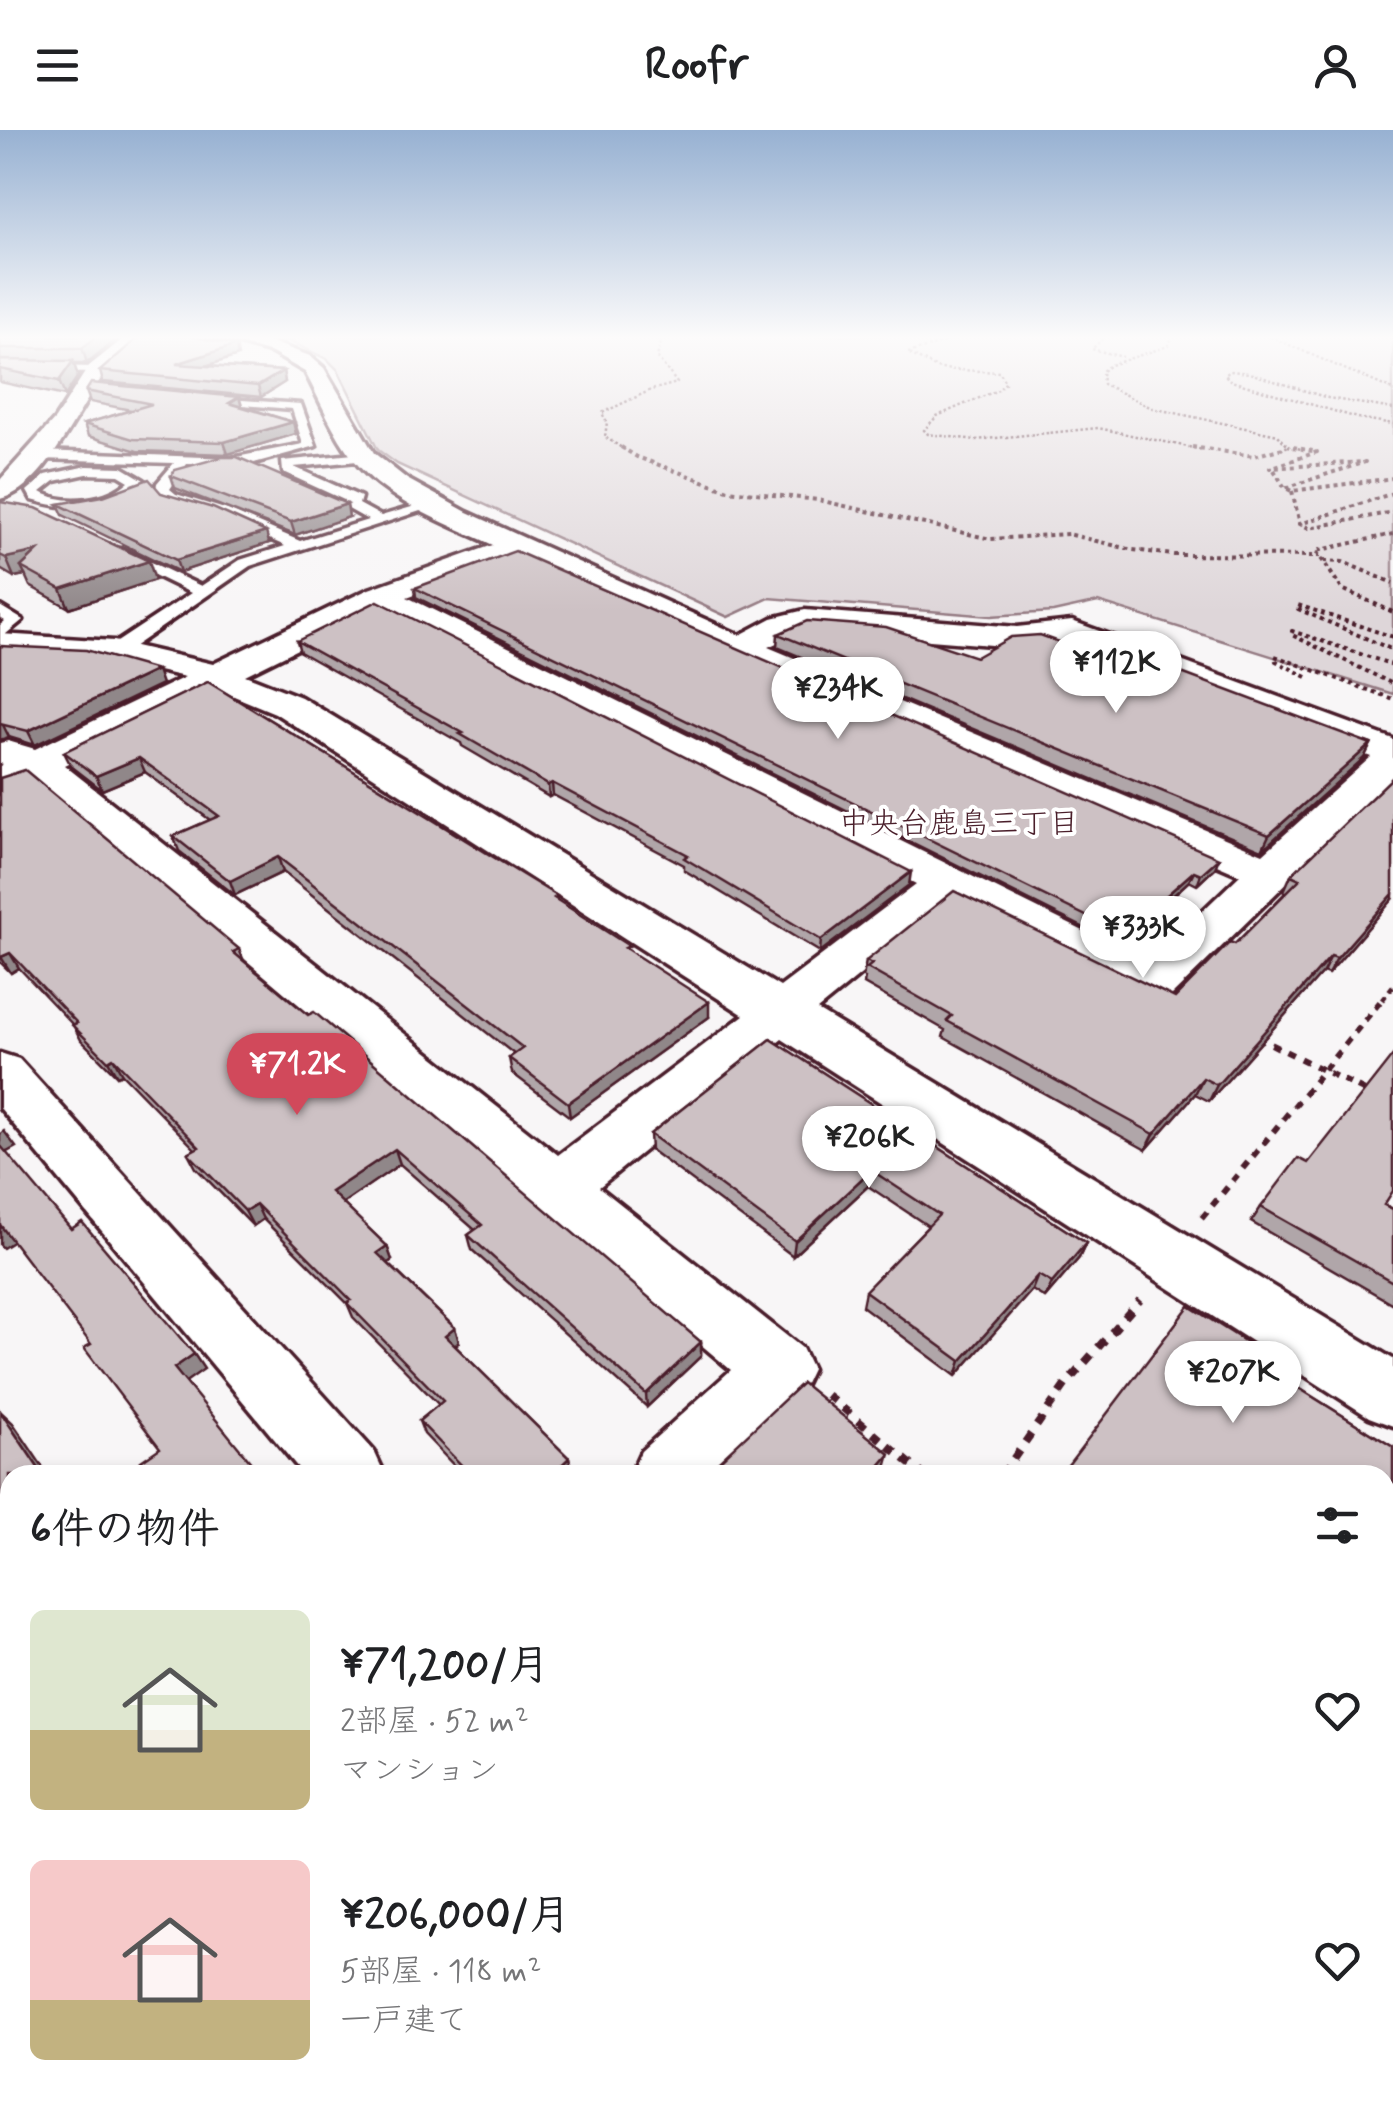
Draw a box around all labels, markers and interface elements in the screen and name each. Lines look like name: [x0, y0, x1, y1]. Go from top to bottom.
text: Roofr: [645, 36, 748, 95]
icon: menu: [30, 38, 85, 93]
icon: person: [1308, 38, 1363, 93]
pin: ¥112K: [1046, 631, 1186, 716]
text: ¥112K: [1072, 642, 1160, 684]
pin: ¥234K: [768, 657, 908, 742]
text: ¥234K: [793, 668, 883, 710]
district label: 中央台鹿島三丁目: [839, 805, 1079, 844]
pin: ¥333K: [1073, 896, 1213, 981]
text: ¥333K: [1102, 907, 1184, 949]
pin: ¥71.2K: [216, 1033, 378, 1118]
text: ¥71.2K: [249, 1044, 345, 1086]
pin: ¥206K: [799, 1106, 939, 1191]
text: ¥206K: [824, 1117, 914, 1159]
pin: ¥207K: [1163, 1341, 1303, 1426]
text: ¥207K: [1187, 1352, 1279, 1394]
icon: filters: [1310, 1498, 1365, 1553]
text: 6件の物件: [30, 1503, 220, 1558]
text: ¥71,200/月: [340, 1639, 550, 1694]
icon: home: [110, 1650, 230, 1770]
icon: heart: [1310, 1683, 1365, 1738]
text: 2部屋 · 52 m²: [340, 1701, 529, 1743]
text: マンション: [340, 1750, 499, 1792]
text: ¥206,000/月: [340, 1889, 571, 1944]
icon: home: [110, 1900, 230, 2020]
icon: heart: [1310, 1933, 1365, 1988]
text: 5部屋 · 118 m²: [340, 1951, 541, 1993]
text: 一戸建て: [340, 2000, 468, 2042]

